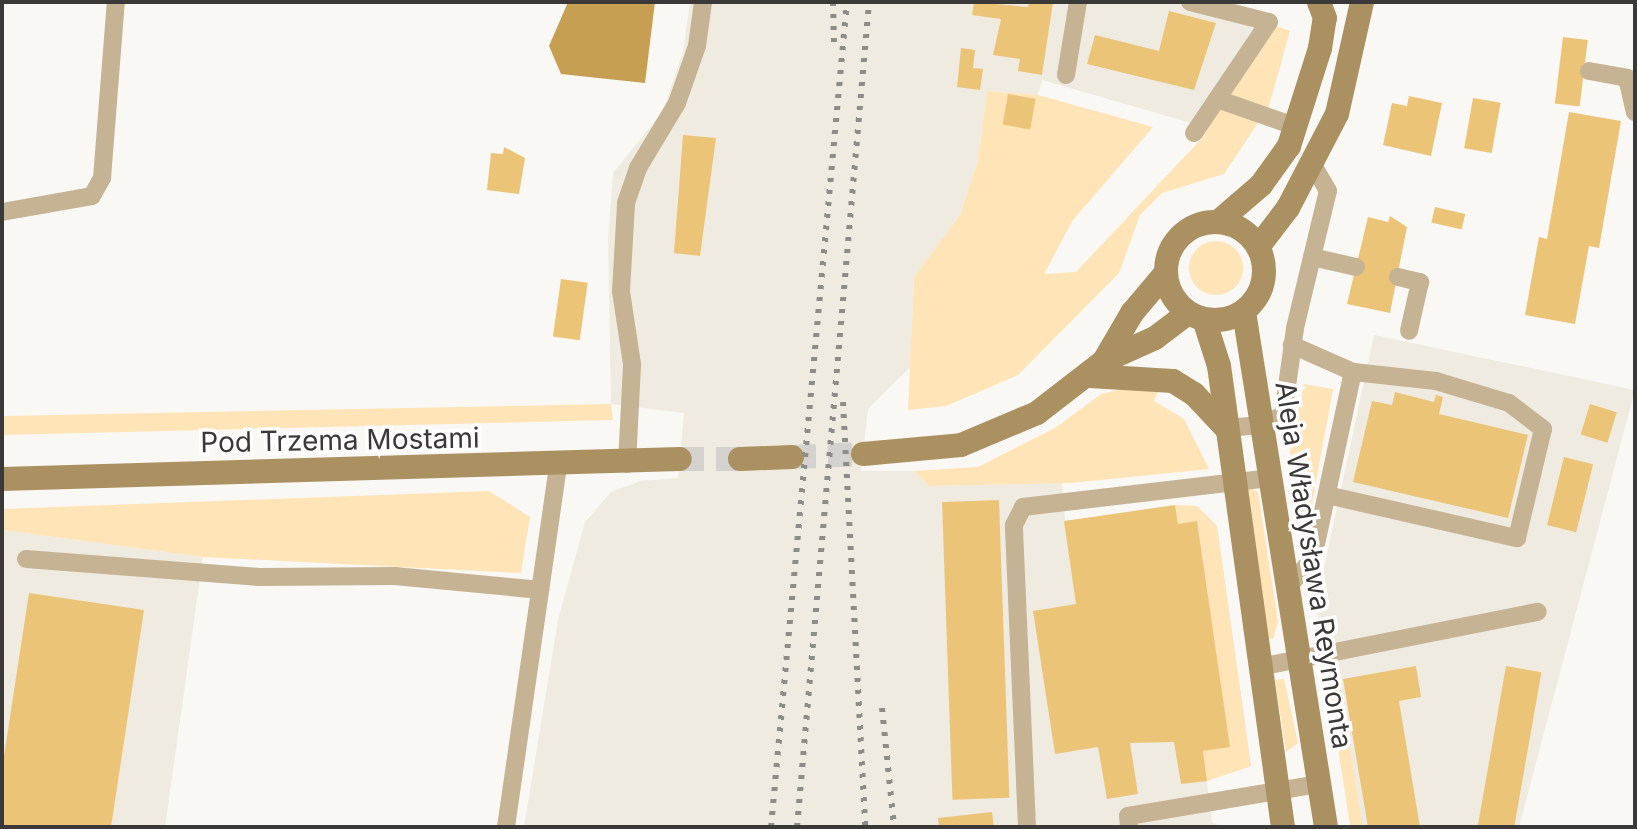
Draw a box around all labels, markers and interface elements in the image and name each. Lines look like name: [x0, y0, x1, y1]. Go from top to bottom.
street label: Aleja Władysława Reymonta: [1268, 379, 1360, 751]
street label: Pod Trzema Mostami: [200, 421, 480, 459]

